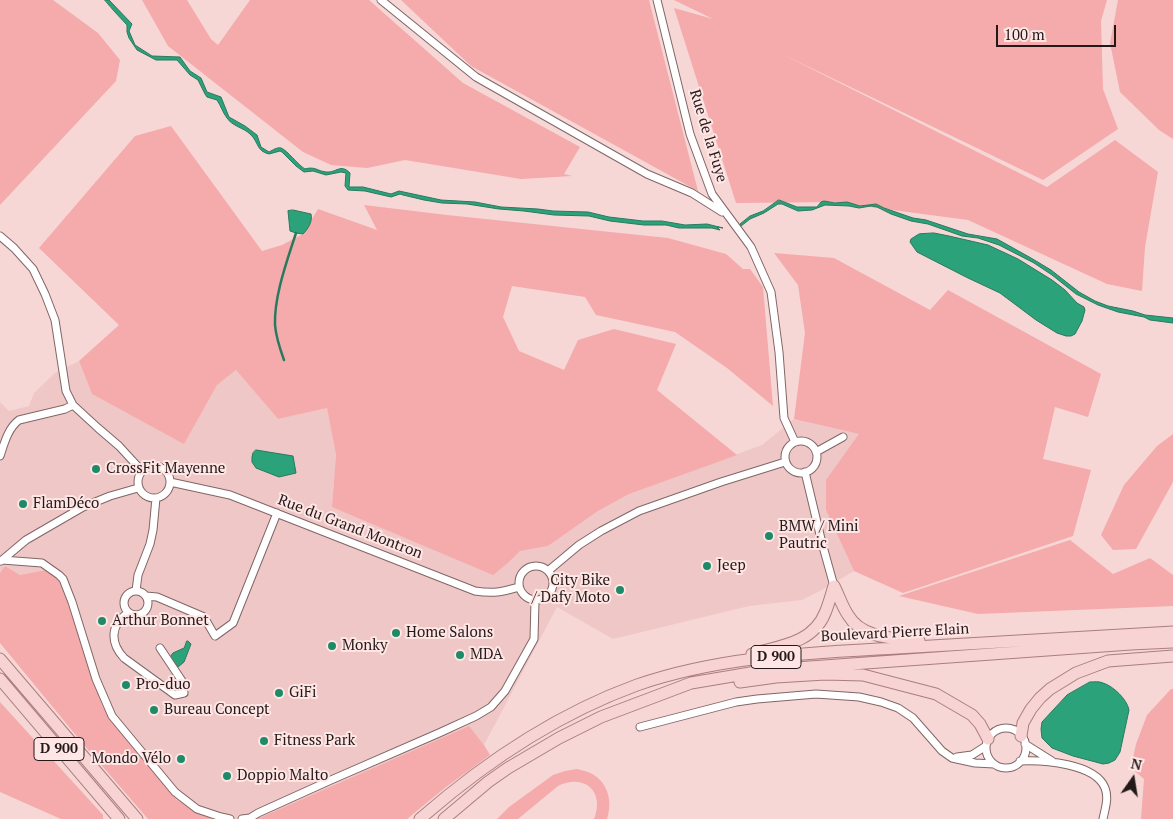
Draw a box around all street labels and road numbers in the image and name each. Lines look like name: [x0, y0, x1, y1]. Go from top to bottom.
street label: Rue de la Fuye: [685, 87, 731, 185]
street label: Rue du Grand Montron: [275, 491, 425, 563]
street label: Boulevard Pierre Elain: [820, 620, 970, 646]
road number: D 900: [751, 646, 801, 669]
road number: D 900: [34, 738, 84, 761]

